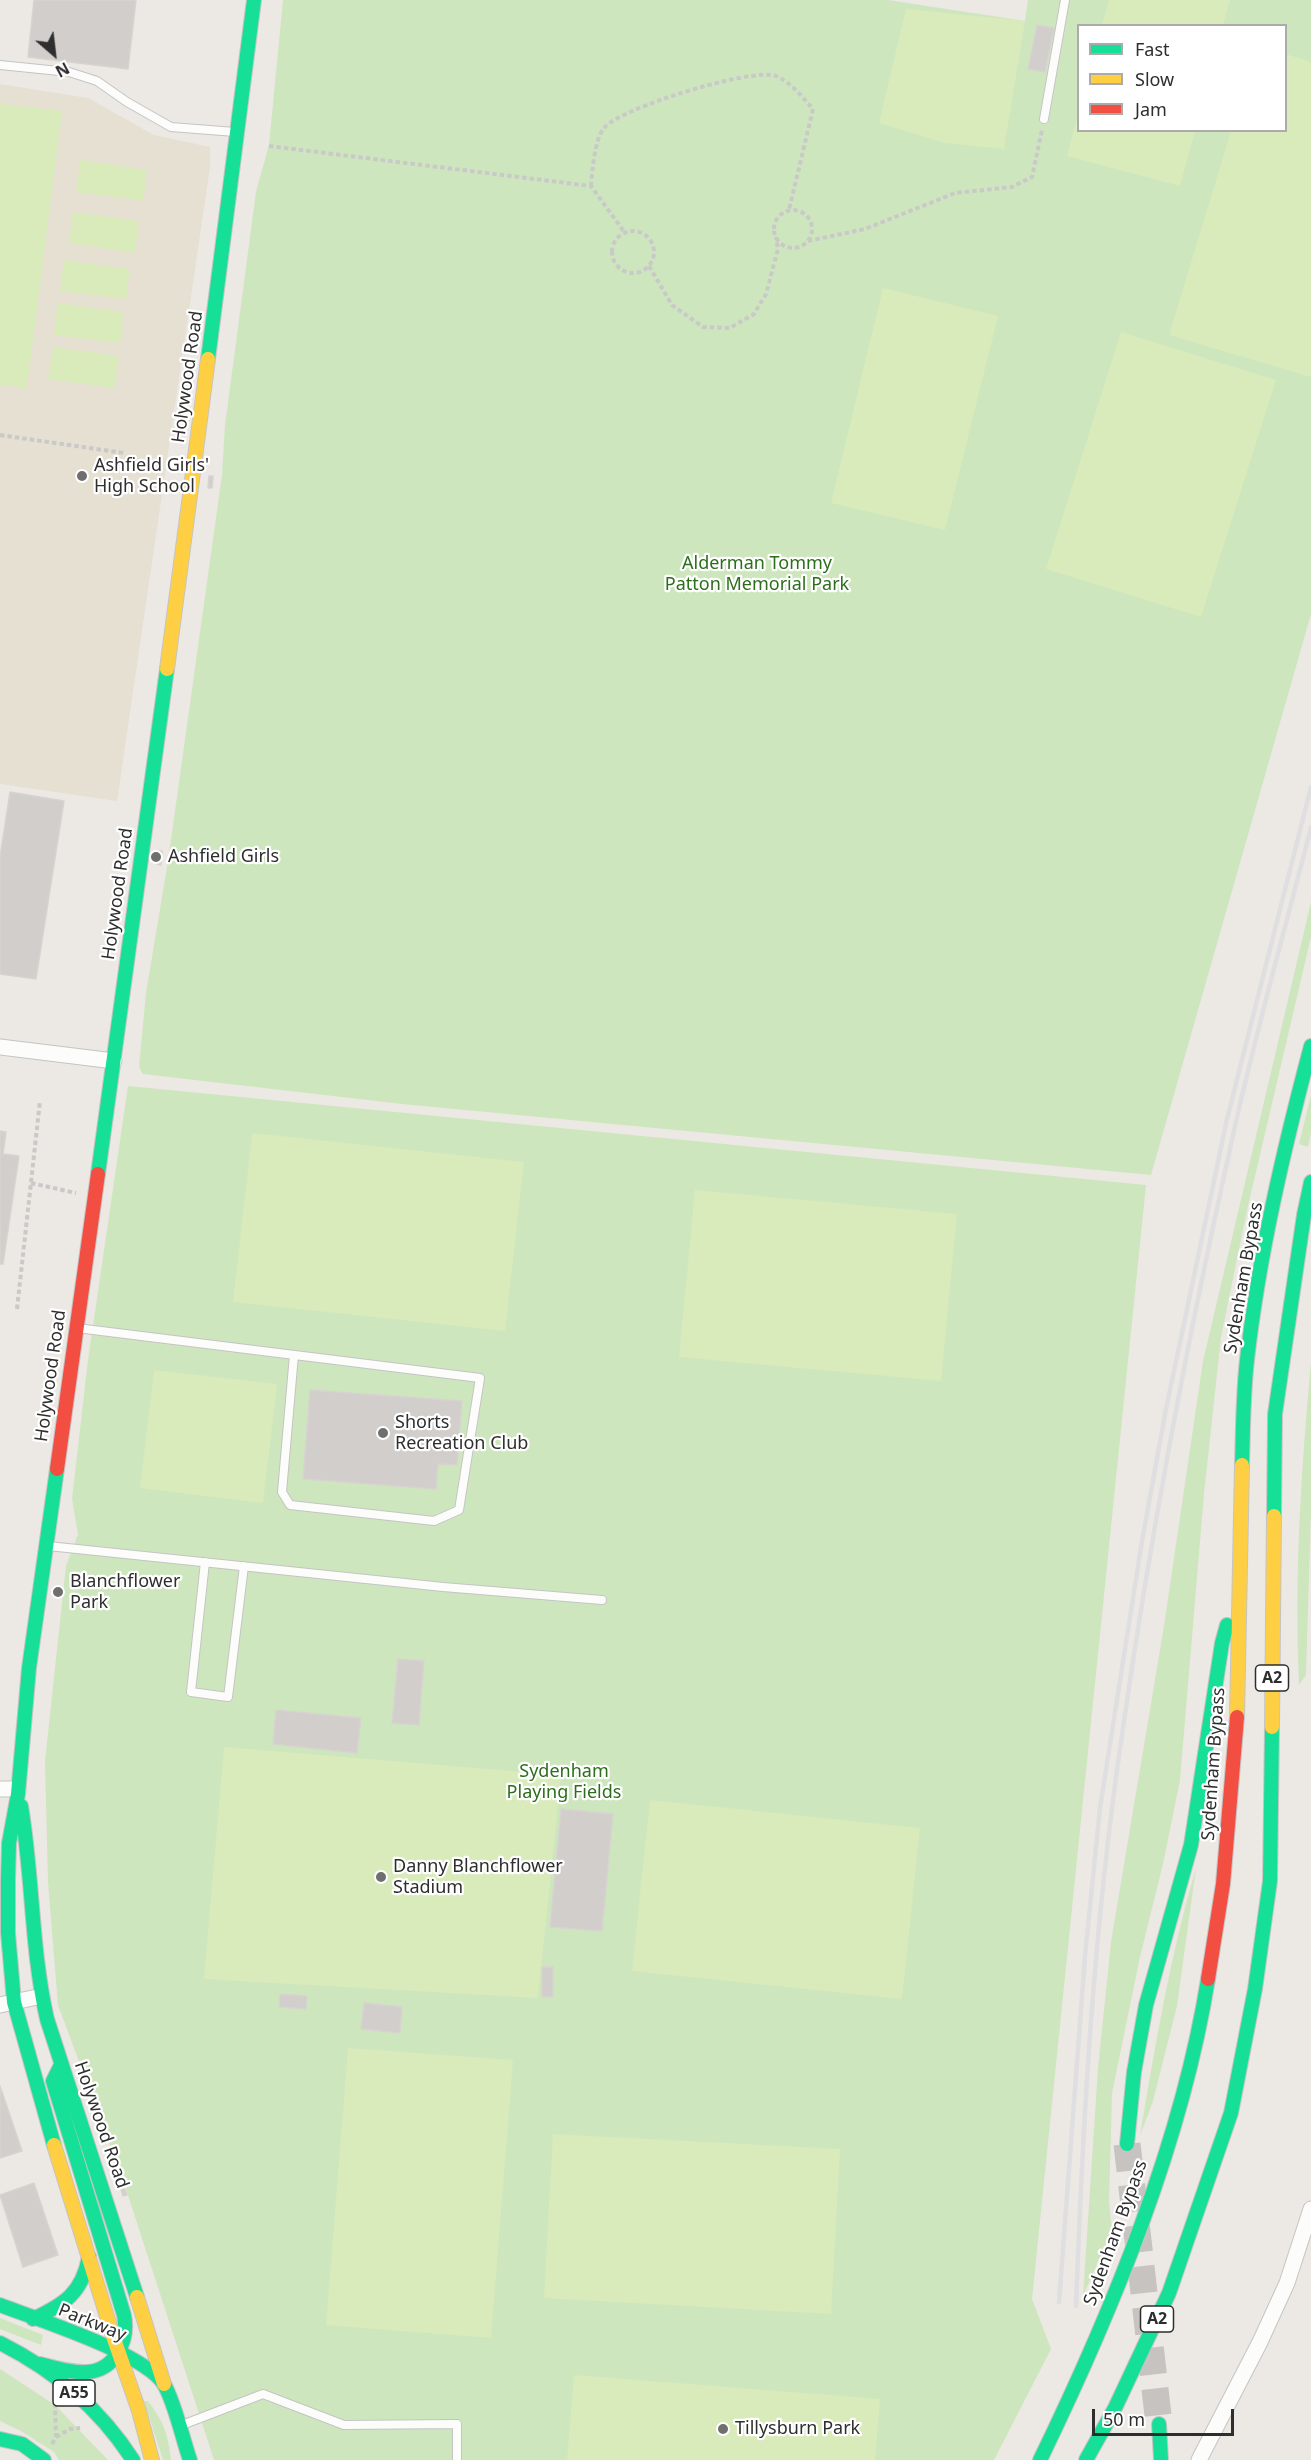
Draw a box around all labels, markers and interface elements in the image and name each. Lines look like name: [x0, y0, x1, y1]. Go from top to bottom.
north arrow: [24, 24, 84, 84]
legend: [1077, 24, 1287, 132]
text: Fast: [1135, 37, 1170, 61]
text: N: [52, 57, 73, 83]
text: Slow: [1135, 67, 1174, 91]
text: Jam: [1135, 97, 1167, 121]
street label: Holywood Road: [168, 310, 208, 444]
place label: Ashfield Girls' High School: [94, 455, 209, 498]
marker: Ashfield Girls' High School: [75, 469, 89, 483]
park label: Alderman Tommy Patton Memorial Park: [665, 553, 849, 596]
street label: Holywood Road: [98, 827, 138, 961]
place label: Ashfield Girls: [168, 846, 279, 868]
marker: Ashfield Girls: [149, 850, 163, 864]
street label: Sydenham Bypass: [1220, 1201, 1268, 1355]
street label: Holywood Road: [31, 1309, 71, 1443]
place label: Shorts Recreation Club: [395, 1412, 528, 1454]
marker: Shorts Recreation Club: [376, 1426, 390, 1440]
place label: Blanchflower Park: [70, 1571, 180, 1614]
marker: Blanchflower Park: [51, 1585, 65, 1599]
road number: A2: [1256, 1665, 1288, 1691]
street label: Sydenham Bypass: [1198, 1687, 1230, 1841]
park label: Sydenham Playing Fields: [507, 1761, 621, 1804]
place label: Danny Blanchflower Stadium: [393, 1856, 563, 1898]
marker: Danny Blanchflower Stadium: [374, 1870, 388, 1884]
street label: Holywood Road: [69, 2059, 133, 2191]
street label: Sydenham Bypass: [1080, 2157, 1152, 2309]
street label: Parkway: [55, 2300, 129, 2346]
road number: A2: [1140, 2306, 1174, 2332]
road number: A55: [53, 2380, 95, 2406]
scale bar: [1095, 2397, 1238, 2435]
text: 50 m: [1103, 2407, 1145, 2431]
place label: Tillysburn Park: [735, 2418, 860, 2440]
marker: Tillysburn Park: [716, 2422, 730, 2436]

